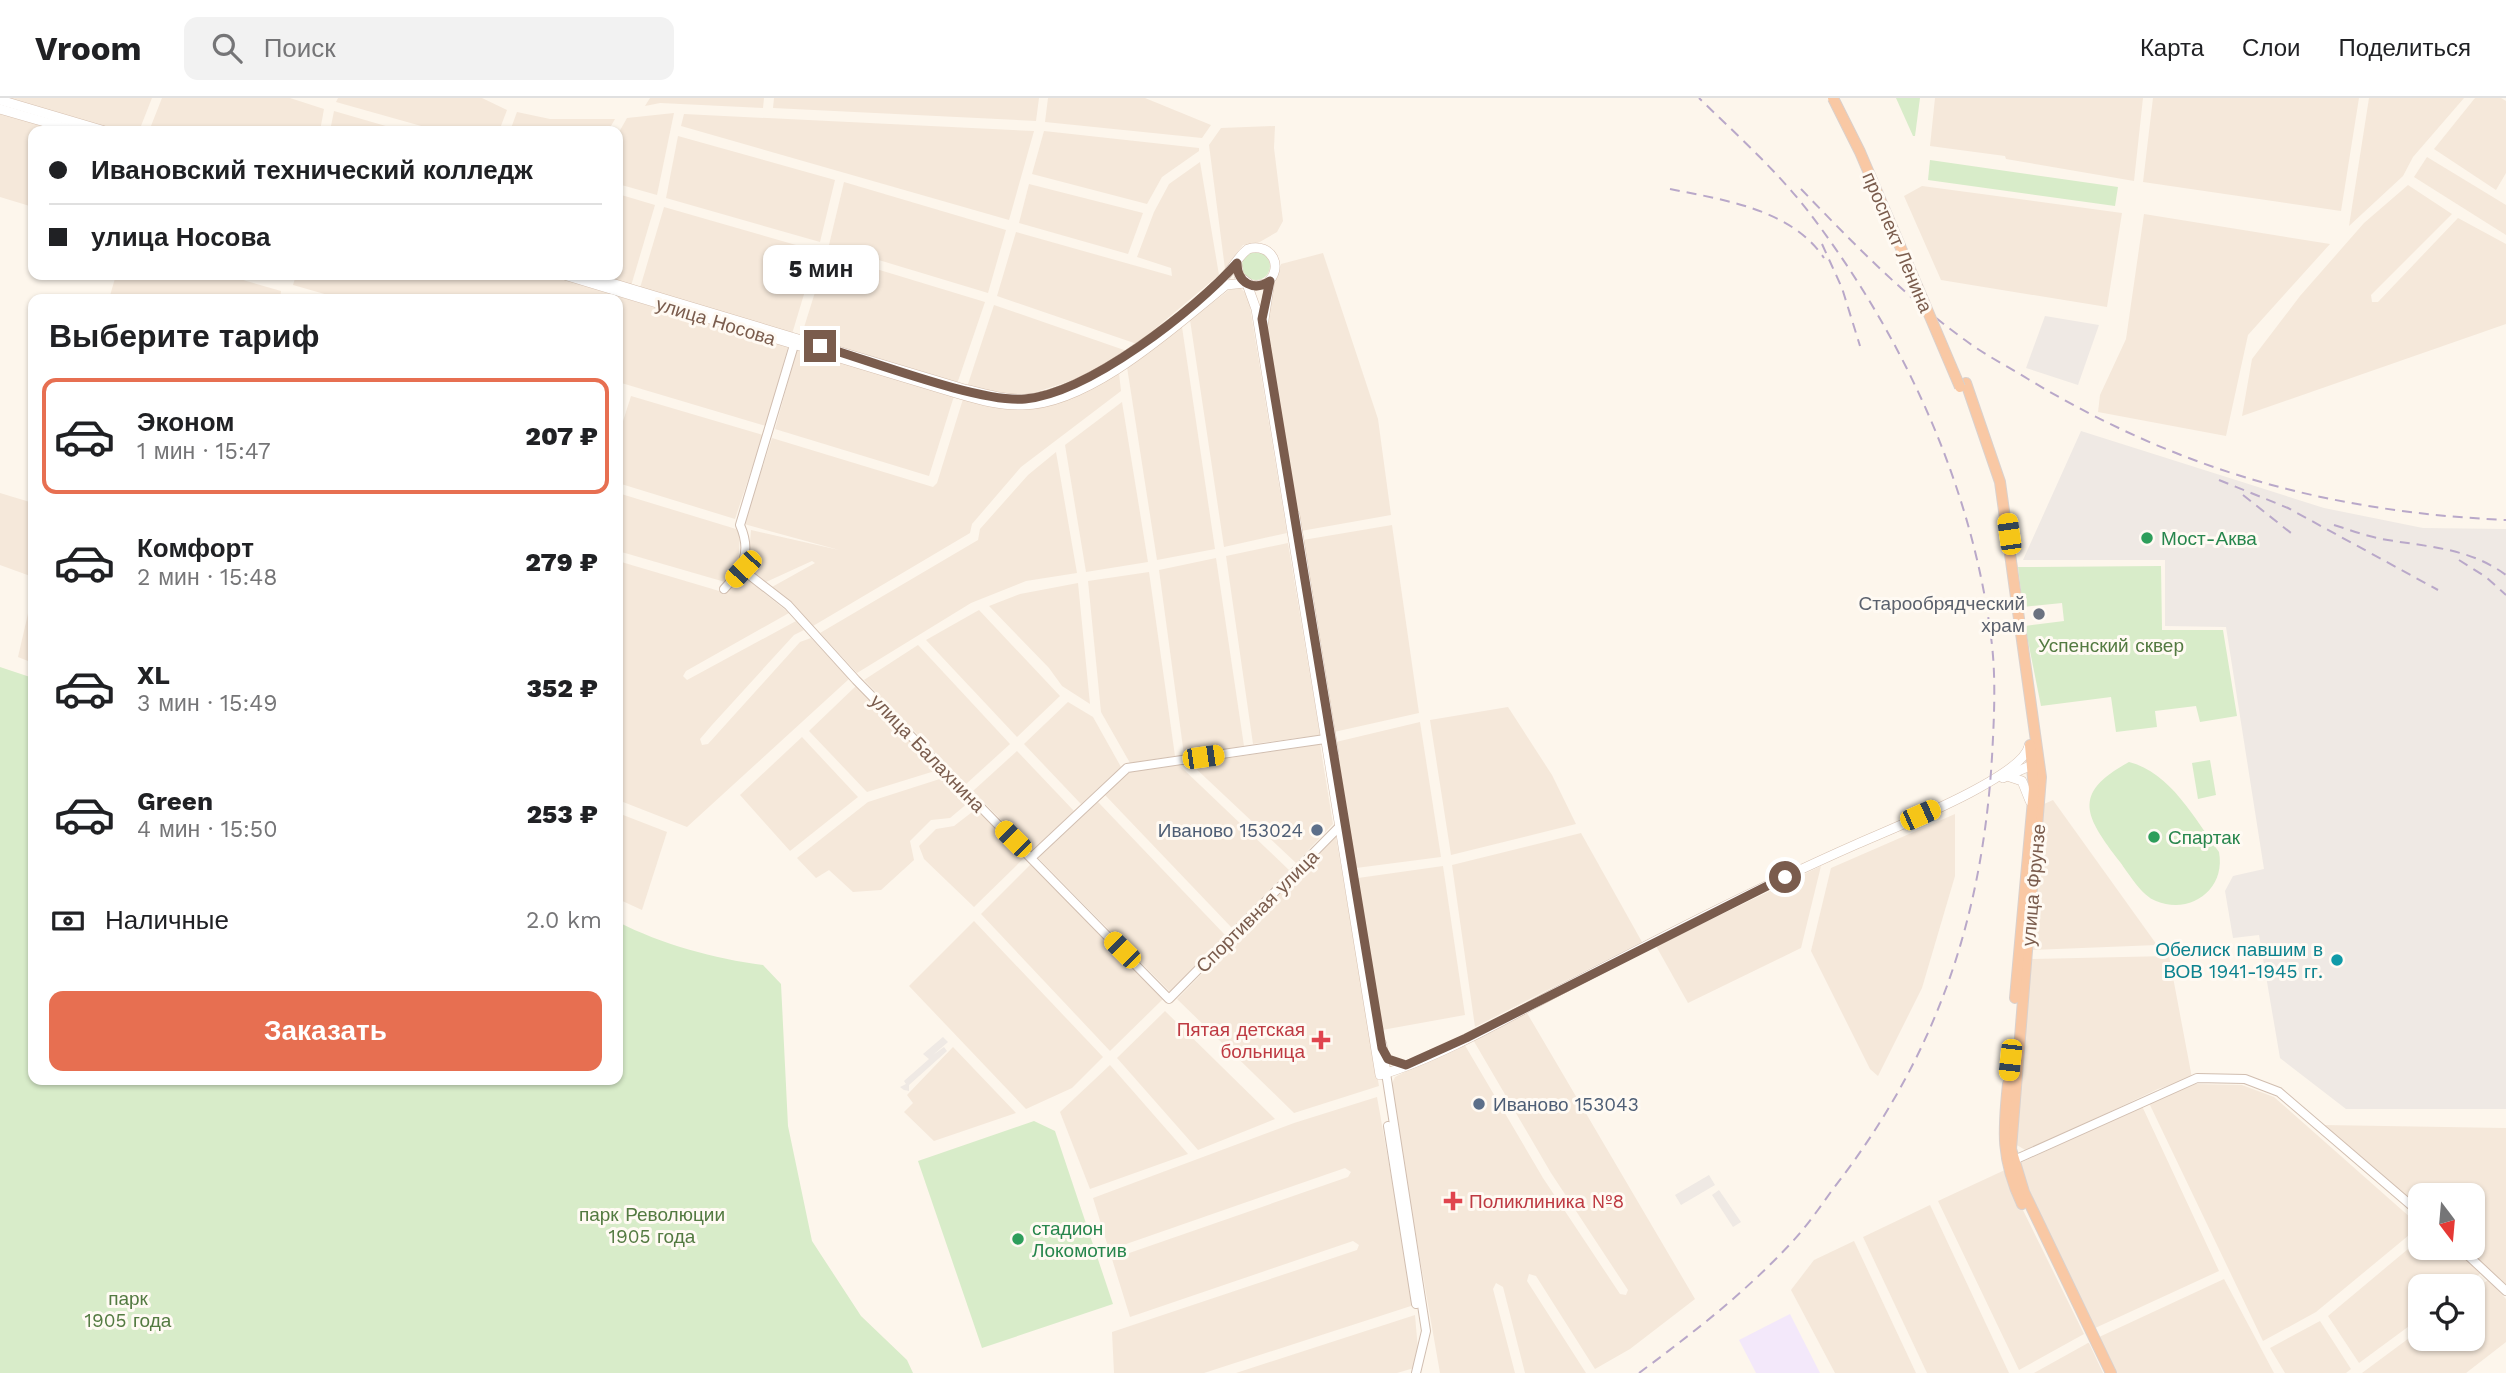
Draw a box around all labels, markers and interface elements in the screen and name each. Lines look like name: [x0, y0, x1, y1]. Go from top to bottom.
search box: [184, 17, 674, 80]
text: Vroom: [35, 29, 142, 68]
icon: search: [208, 29, 246, 67]
text: Поиск: [264, 33, 336, 63]
text: Карта: [2140, 34, 2204, 62]
text: Слои: [2242, 34, 2300, 62]
text: Поделиться: [2338, 34, 2471, 62]
text: Ивановский технический колледж: [91, 155, 533, 185]
street label: проспект Ленина: [1858, 168, 1938, 316]
text: улица Носова: [91, 222, 271, 252]
callout: 5 мин: [762, 244, 878, 294]
text: 5 мин: [789, 256, 853, 283]
street label: улица Носова: [653, 292, 779, 351]
text: Выберите тариф: [49, 317, 320, 355]
route end: [804, 330, 836, 362]
icon: car: [53, 405, 116, 468]
text: Эконом: [137, 407, 235, 437]
text: 207 ₽: [525, 421, 598, 451]
text: 1 мин · 15:47: [137, 438, 271, 465]
car: [1996, 512, 2023, 556]
place label: Мост-Аква: [2161, 527, 2257, 550]
marker: Мост-Аква: [2139, 530, 2155, 546]
icon: car: [53, 531, 116, 594]
text: Комфорт: [137, 533, 254, 563]
car: [721, 546, 766, 592]
text: 279 ₽: [525, 547, 598, 577]
text: 2 мин · 15:48: [137, 564, 277, 591]
place label: Старообрядческий храм: [1858, 592, 2025, 637]
marker: Старообрядческий храм: [2031, 606, 2047, 622]
park label: Успенский сквер: [2038, 634, 2184, 657]
icon: car: [53, 657, 116, 720]
text: XL: [137, 660, 170, 690]
text: 352 ₽: [526, 673, 598, 703]
text: 3 мин · 15:49: [137, 690, 277, 717]
street label: улица Балахнина: [866, 690, 990, 817]
car: [1181, 744, 1226, 770]
icon: car: [53, 783, 116, 846]
text: Green: [137, 786, 213, 816]
car: [1897, 797, 1944, 833]
text: 253 ₽: [526, 799, 598, 829]
text: 4 мин · 15:50: [137, 816, 278, 843]
car: [991, 817, 1036, 861]
place label: Иваново 153024: [1158, 819, 1303, 842]
marker: Иваново 153024: [1309, 822, 1325, 838]
street label: улица Фрунзе: [2017, 823, 2050, 947]
place label: Спартак: [2168, 826, 2241, 849]
marker: Спартак: [2146, 829, 2162, 845]
street label: Спортивная улица: [1191, 845, 1324, 978]
route start: [1769, 861, 1801, 893]
icon: cash: [49, 902, 87, 940]
text: Наличные: [105, 905, 229, 935]
text: 2.0 km: [526, 907, 602, 934]
car: [1100, 928, 1145, 972]
place label: Обелиск павшим в ВОВ 1941-1945 гг.: [2155, 938, 2323, 983]
marker: Обелиск павшим в ВОВ 1941-1945 гг.: [2329, 952, 2345, 968]
button: Заказать: [49, 991, 602, 1071]
place label: Пятая детская больница: [1177, 1018, 1305, 1063]
marker: Пятая детская больница: [1311, 1030, 1331, 1050]
car: [1998, 1038, 2023, 1082]
place label: Иваново 153043: [1493, 1093, 1639, 1116]
marker: Иваново 153043: [1471, 1096, 1487, 1112]
north arrow: [2408, 1183, 2485, 1260]
map controls: [2408, 1183, 2485, 1351]
place label: Поликлиника №8: [1469, 1190, 1624, 1213]
marker: Поликлиника №8: [1443, 1191, 1463, 1211]
park label: парк Революции 1905 года: [579, 1203, 725, 1248]
place label: стадион Локомотив: [1032, 1217, 1127, 1262]
marker: стадион Локомотив: [1010, 1231, 1026, 1247]
button: locate: [2408, 1274, 2485, 1351]
park label: парк 1905 года: [85, 1287, 172, 1332]

